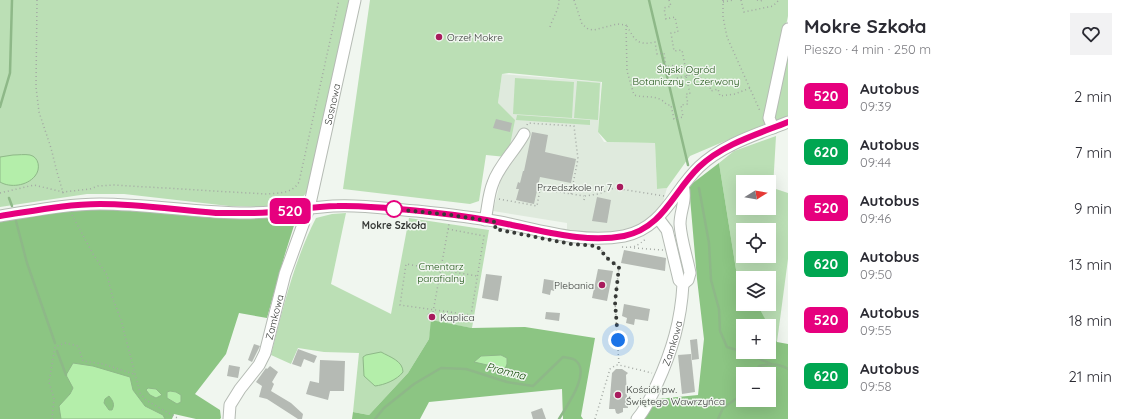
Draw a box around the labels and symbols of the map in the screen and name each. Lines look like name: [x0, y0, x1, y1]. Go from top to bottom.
place label: Orzeł Mokre: [447, 31, 503, 44]
marker: Orzeł Mokre: [434, 32, 444, 42]
park label: Śląski Ogród Botaniczny - Czerwony: [633, 63, 739, 88]
street label: Sosnowa: [321, 82, 343, 126]
north arrow: [736, 175, 776, 215]
place label: Przedszkole nr 7: [537, 181, 612, 194]
marker: Przedszkole nr 7: [615, 182, 625, 192]
line badge: 520: [267, 198, 313, 224]
marker: Mokre Szkoła: [385, 200, 403, 218]
place label: Mokre Szkoła: [362, 219, 426, 232]
park label: Cmentarz parafialny: [417, 260, 465, 285]
place label: Plebania: [554, 279, 594, 292]
marker: Plebania: [597, 280, 607, 290]
street label: Zamkowa: [262, 293, 286, 341]
place label: Kaplica: [440, 311, 475, 324]
marker: Kaplica: [427, 312, 437, 322]
street label: Zamkowa: [659, 320, 685, 368]
your location: [608, 330, 628, 350]
water label: Promna: [485, 359, 529, 383]
place label: Kościół pw. Świętego Wawrzyńca: [626, 383, 725, 408]
marker: Kościół pw. Świętego Wawrzyńca: [613, 390, 623, 400]

